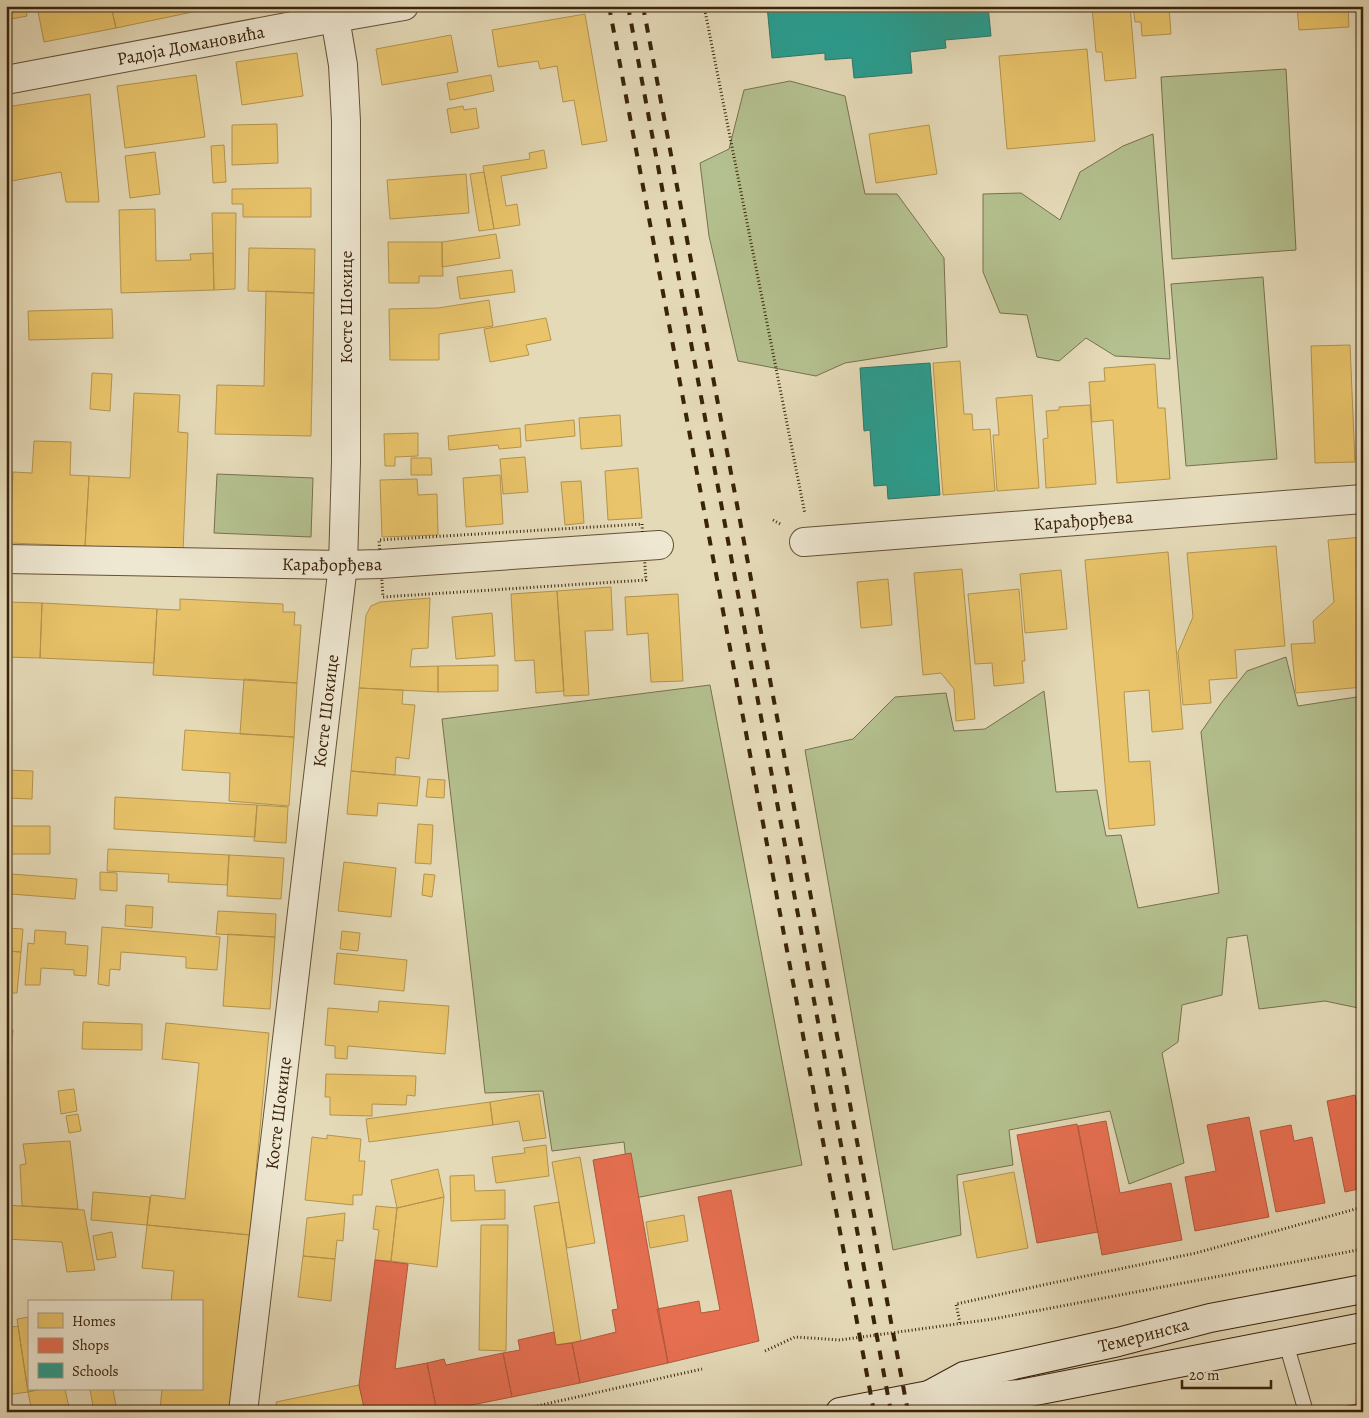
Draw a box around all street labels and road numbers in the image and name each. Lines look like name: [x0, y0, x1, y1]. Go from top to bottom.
street label: Радоја Домановића: [115, 19, 267, 71]
street label: Косте Шокице: [334, 250, 358, 364]
street label: Карађорђева: [1032, 505, 1135, 536]
street label: Карађорђева: [282, 552, 383, 577]
street label: Косте Шокице: [307, 653, 344, 769]
street label: Косте Шокице: [260, 1055, 297, 1171]
street label: Темеринска: [1096, 1312, 1192, 1358]

